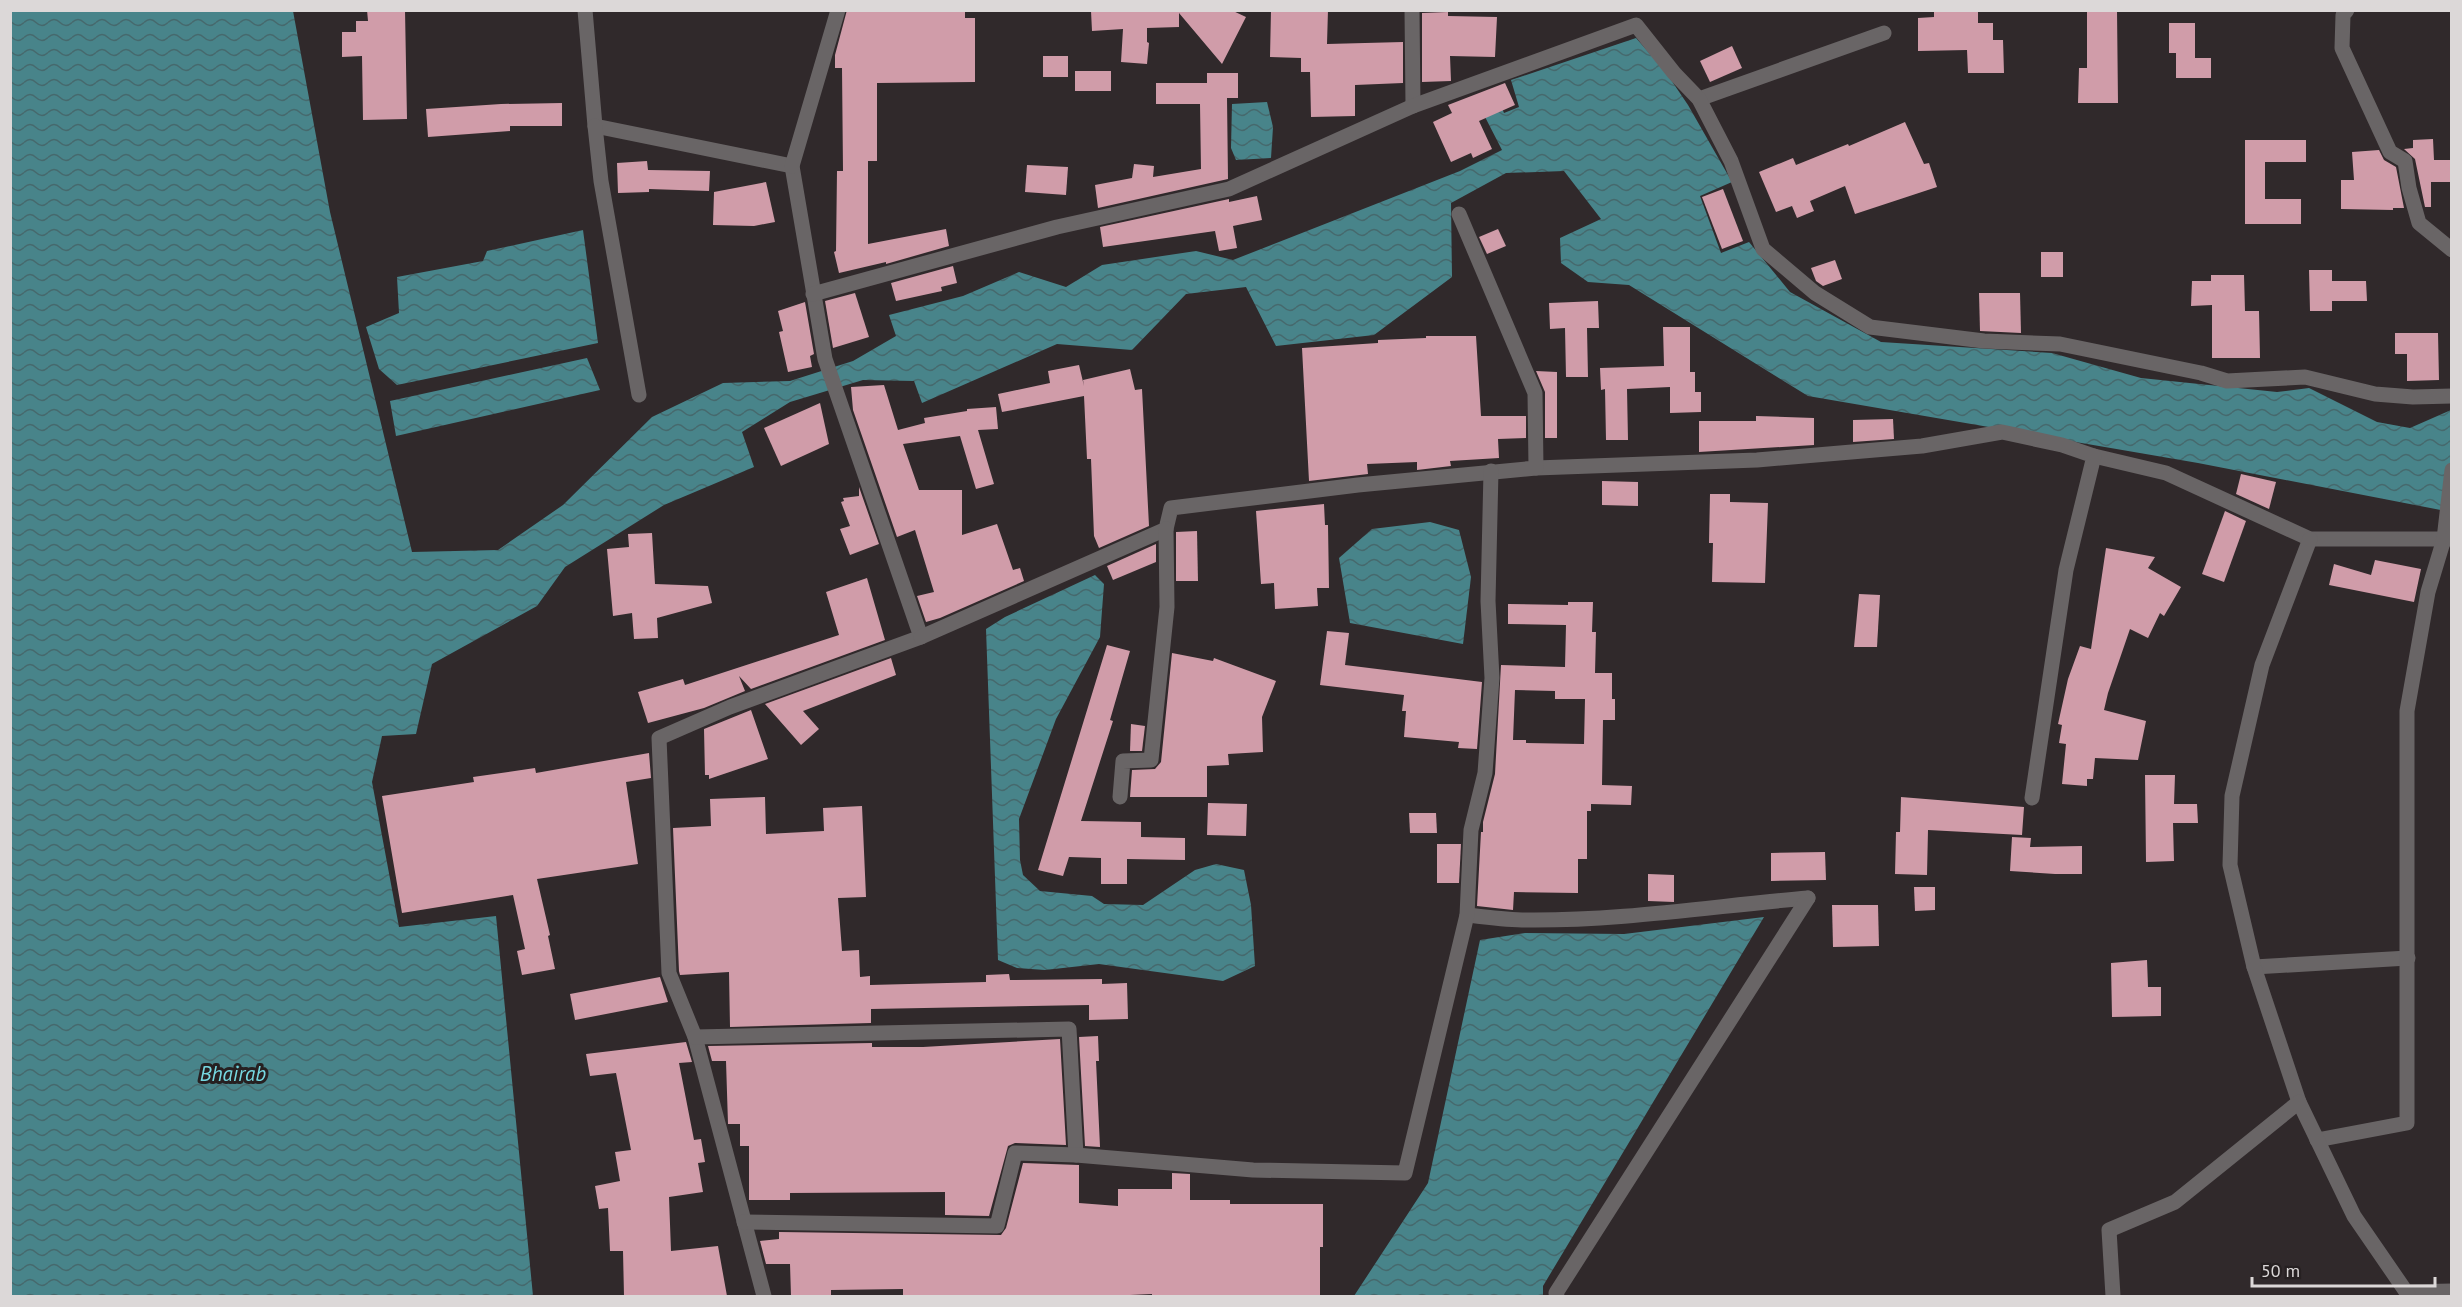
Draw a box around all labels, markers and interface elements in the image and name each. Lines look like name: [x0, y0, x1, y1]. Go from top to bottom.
water label: Bhairab: [200, 1060, 266, 1087]
scale bar: [2252, 1250, 2435, 1288]
text: 50 m: [2261, 1259, 2300, 1282]

